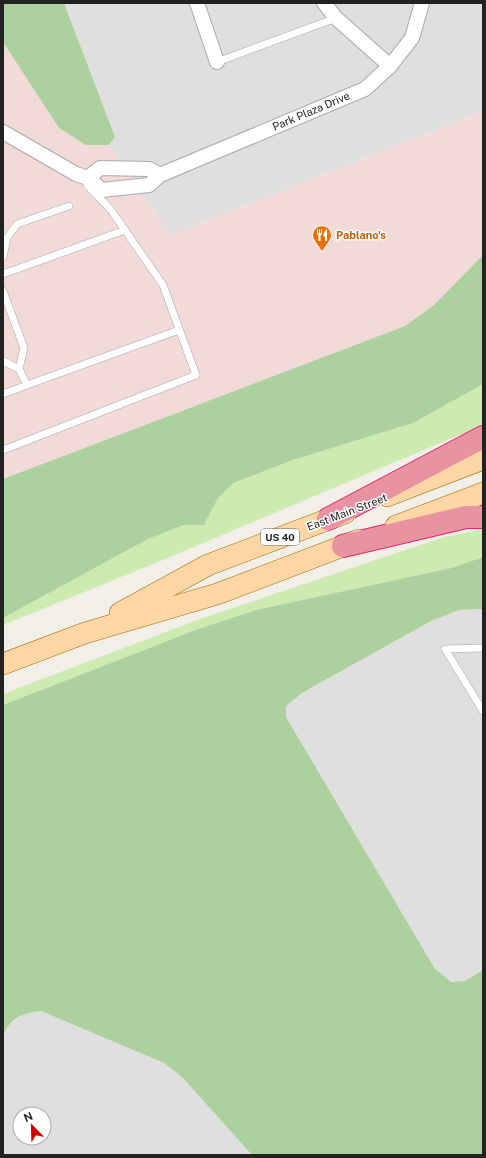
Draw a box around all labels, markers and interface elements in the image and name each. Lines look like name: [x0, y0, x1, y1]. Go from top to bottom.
street label: Park Plaza Drive: [270, 89, 352, 133]
restaurant icon: Pablano's: [311, 224, 333, 252]
place label: Pablano's: [336, 229, 386, 241]
street label: East Main Street: [305, 491, 389, 533]
road number: US 40: [261, 529, 299, 545]
north arrow: [12, 1106, 52, 1146]
text: N: [22, 1110, 34, 1124]

